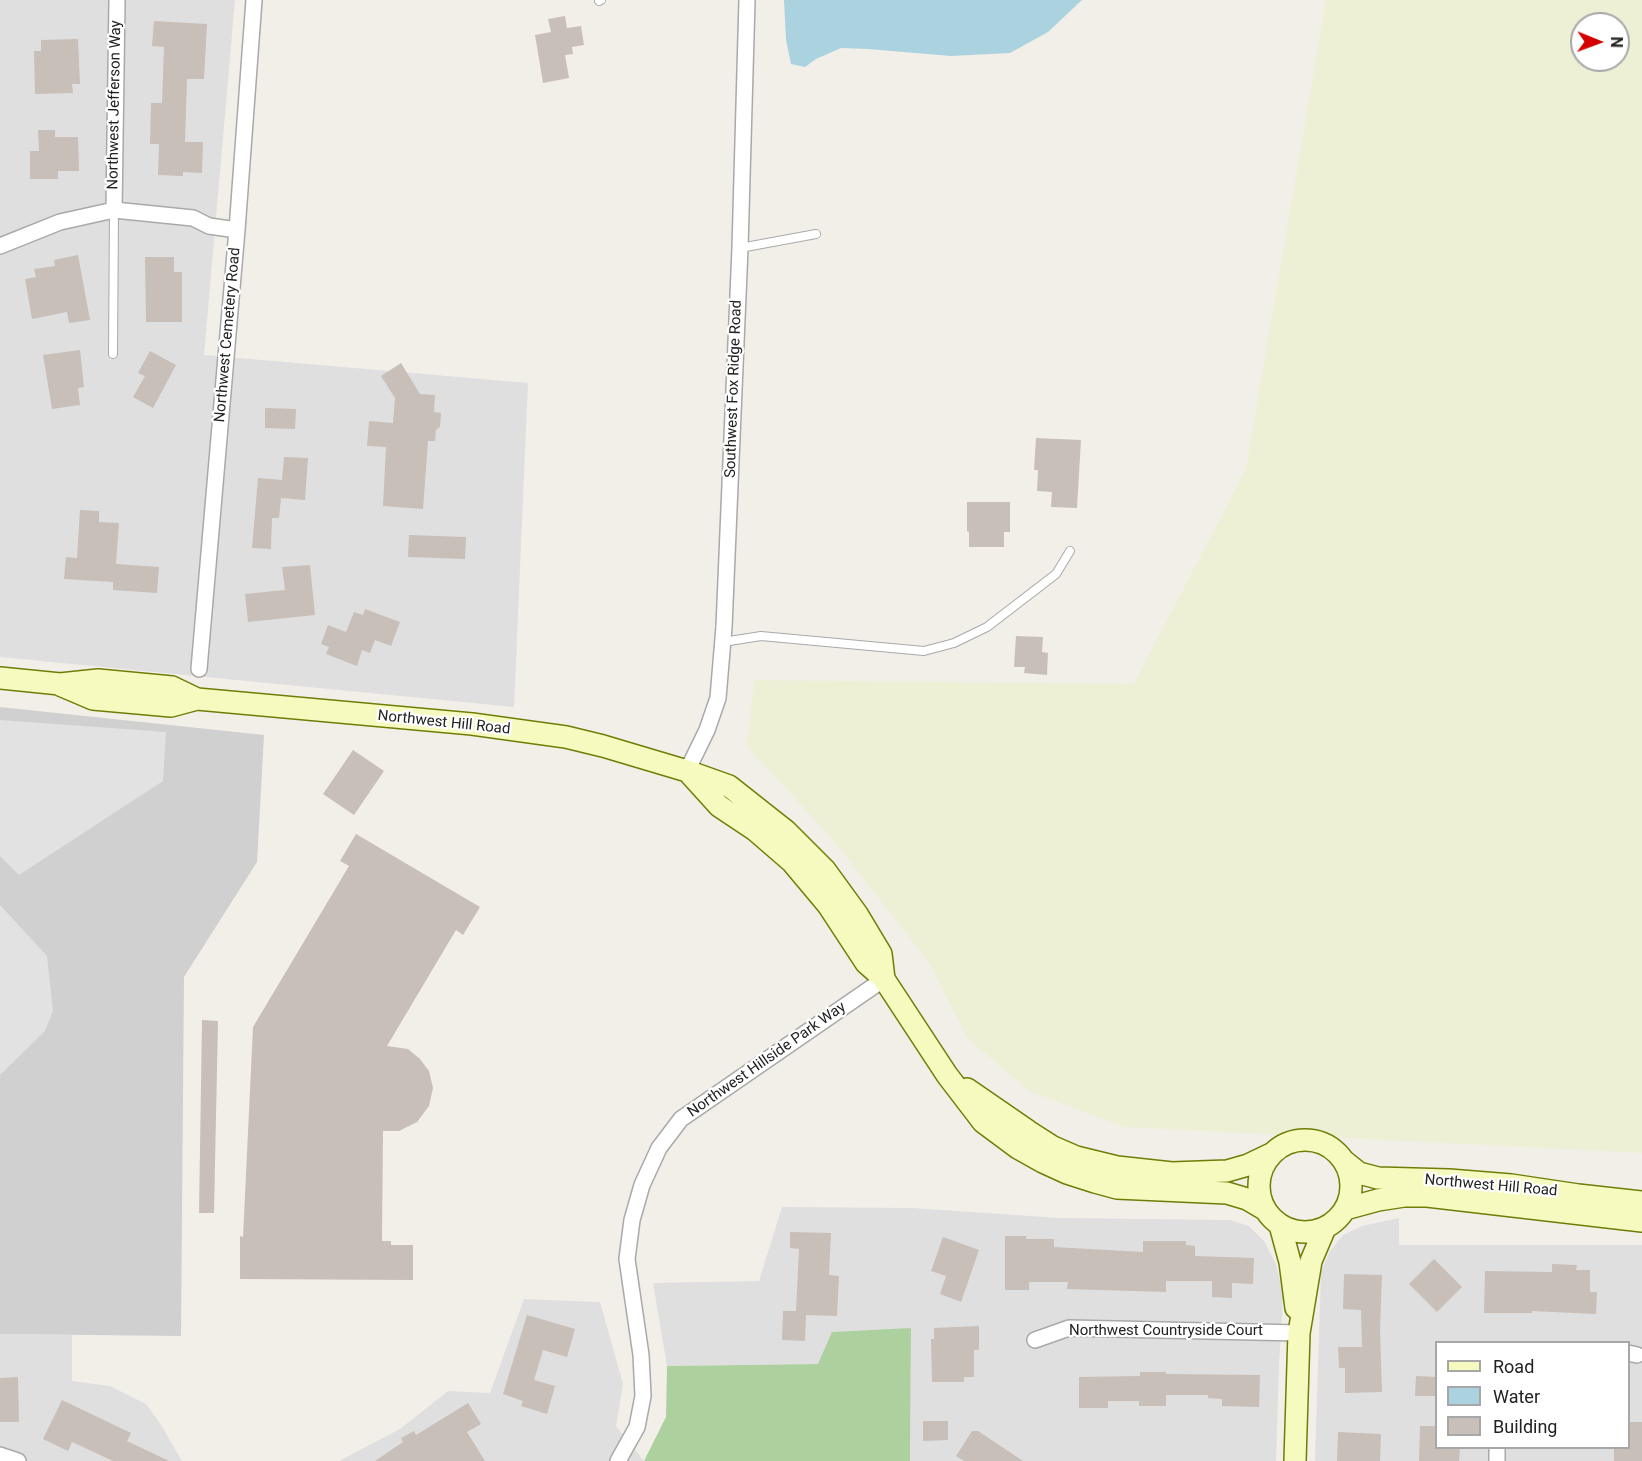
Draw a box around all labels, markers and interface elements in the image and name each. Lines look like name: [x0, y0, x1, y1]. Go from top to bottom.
north arrow: [1570, 12, 1630, 72]
street label: Northwest Jefferson Way: [105, 20, 125, 190]
text: N: [1607, 36, 1626, 48]
street label: Northwest Cemetery Road: [211, 247, 245, 423]
street label: Southwest Fox Ridge Road: [722, 300, 746, 478]
street label: Northwest Hill Road: [377, 707, 511, 739]
street label: Northwest Hillside Park Way: [685, 998, 849, 1122]
street label: Northwest Hill Road: [1424, 1171, 1558, 1201]
street label: Northwest Countryside Court: [1069, 1322, 1263, 1340]
legend: [1435, 1341, 1630, 1449]
text: Road: [1493, 1356, 1534, 1377]
text: Water: [1493, 1386, 1540, 1407]
text: Building: [1493, 1416, 1557, 1437]

